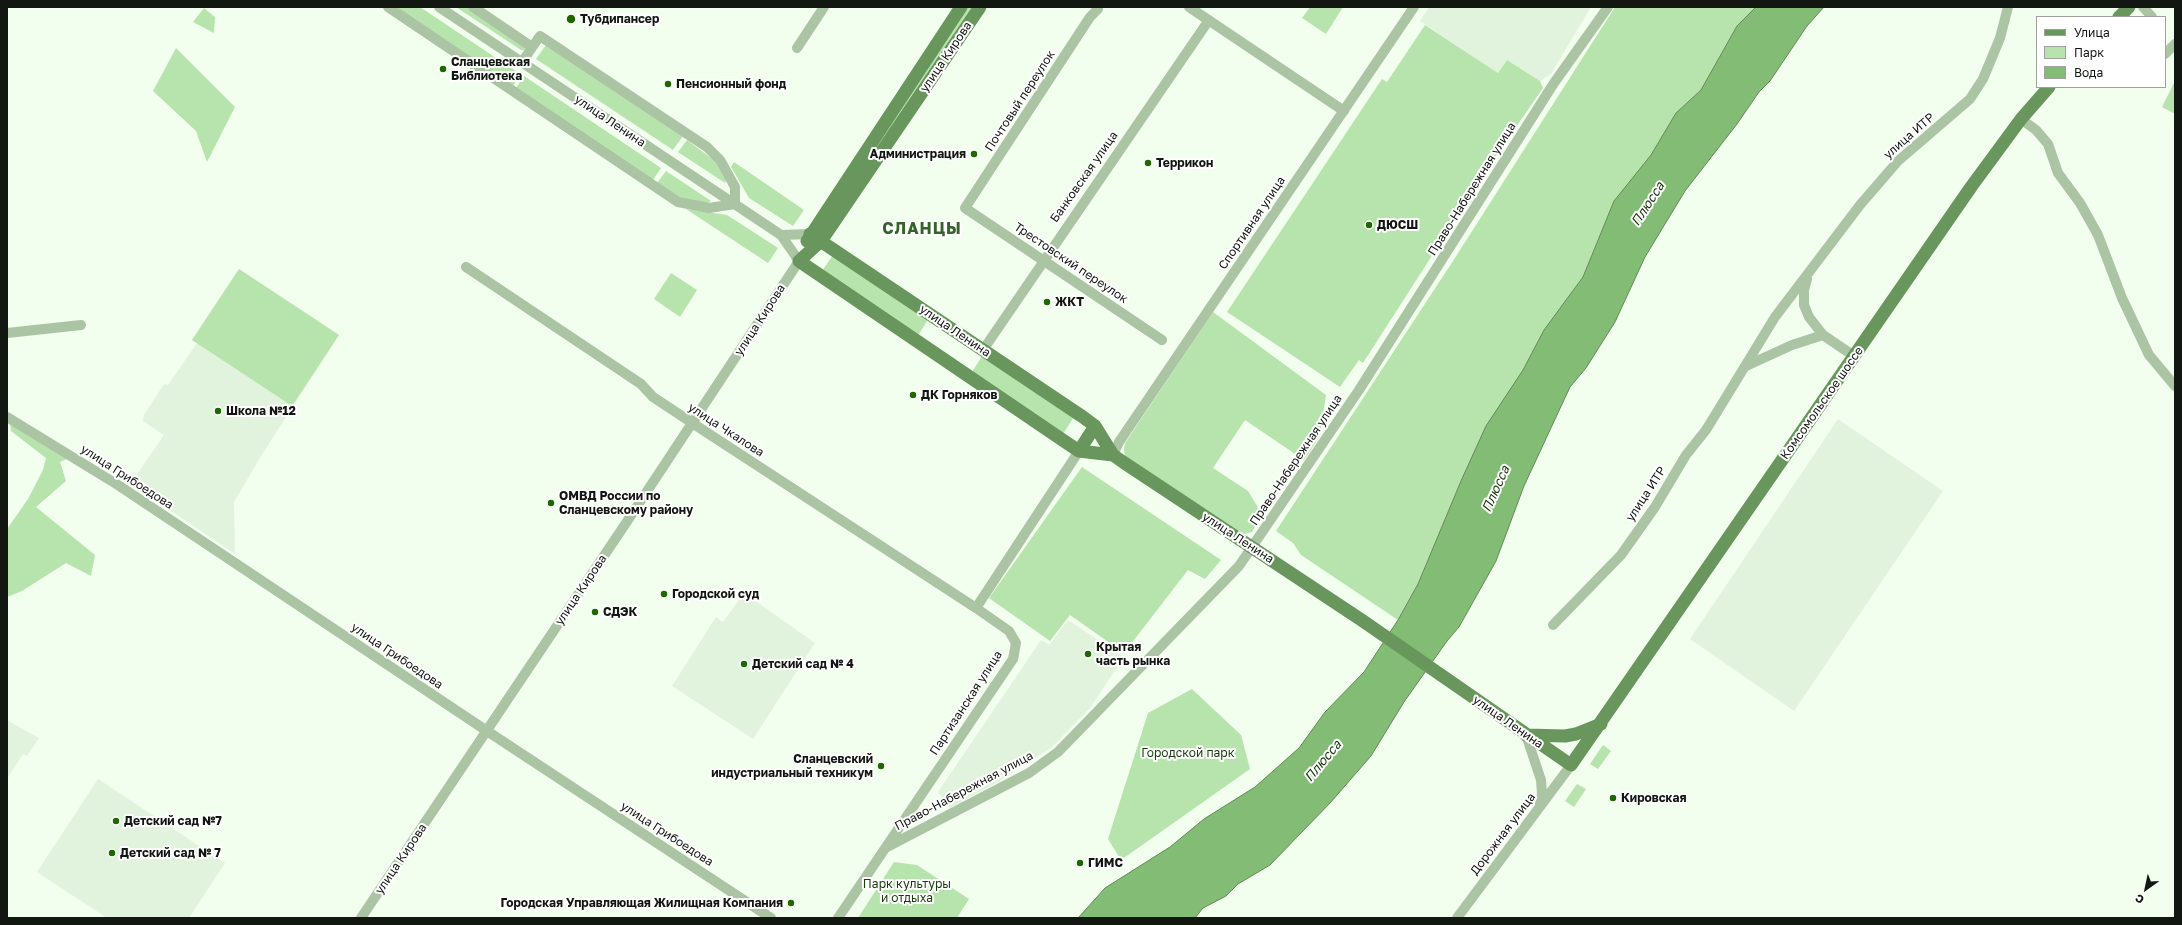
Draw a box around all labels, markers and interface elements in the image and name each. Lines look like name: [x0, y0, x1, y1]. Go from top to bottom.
place label: Тубдипансер: [580, 12, 659, 26]
marker: Тубдипансер: [565, 13, 577, 25]
legend: [2036, 16, 2166, 88]
street label: улица Кирова: [917, 19, 975, 95]
text: Улица: [2074, 25, 2110, 40]
text: Парк: [2074, 45, 2104, 60]
street label: Почтовый переулок: [982, 48, 1058, 154]
place label: Сланцевская Библиотека: [451, 55, 530, 83]
marker: Сланцевская Библиотека: [438, 64, 448, 74]
text: Вода: [2074, 65, 2103, 80]
place label: Пенсионный фонд: [676, 77, 786, 91]
marker: Пенсионный фонд: [663, 79, 673, 89]
street label: улица Ленина: [572, 92, 648, 150]
street label: улица ИТР: [1881, 110, 1937, 162]
street label: Право-Набережная улица: [1425, 120, 1519, 258]
street label: Банковская улица: [1047, 129, 1121, 225]
place label: Администрация: [870, 147, 966, 161]
marker: Администрация: [969, 149, 979, 159]
place label: Террикон: [1156, 156, 1213, 170]
marker: Террикон: [1143, 158, 1153, 168]
street label: Спортивная улица: [1216, 174, 1288, 272]
water label: Плюсса: [1628, 179, 1668, 229]
place label: ДЮСШ: [1377, 218, 1418, 232]
district label: СЛАНЦЫ: [882, 219, 962, 239]
street label: Трестовский переулок: [1011, 220, 1131, 306]
marker: ДЮСШ: [1364, 220, 1374, 230]
street label: улица Кирова: [732, 282, 788, 358]
place label: ЖКТ: [1055, 295, 1084, 309]
marker: ЖКТ: [1042, 297, 1052, 307]
street label: улица Ленина: [917, 302, 993, 360]
street label: Комсомольское шоссе: [1778, 344, 1866, 462]
place label: ДК Горняков: [921, 388, 997, 402]
marker: ДК Горняков: [908, 390, 918, 400]
street label: Право-Набережная улица: [1247, 392, 1345, 528]
street label: улица Чкалова: [685, 400, 767, 460]
place label: Школа №12: [226, 404, 296, 418]
marker: Школа №12: [213, 406, 223, 416]
street label: улица Грибоедова: [78, 442, 176, 512]
water label: Плюсса: [1479, 463, 1513, 515]
street label: улица ИТР: [1623, 464, 1669, 524]
place label: ОМВД России по Сланцевскому району: [559, 489, 693, 517]
marker: ОМВД России по Сланцевскому району: [546, 498, 556, 508]
street label: улица Ленина: [1200, 510, 1276, 566]
street label: улица Кирова: [552, 552, 610, 628]
place label: Городской суд: [672, 587, 759, 601]
marker: Городской суд: [659, 589, 669, 599]
place label: СДЭК: [603, 605, 637, 619]
marker: СДЭК: [590, 607, 600, 617]
street label: улица Грибоедова: [348, 620, 446, 692]
place label: Крытая часть рынка: [1096, 640, 1170, 668]
street label: Партизанская улица: [927, 648, 1005, 758]
marker: Крытая часть рынка: [1083, 649, 1093, 659]
place label: Детский сад № 4: [752, 657, 854, 671]
marker: Детский сад № 4: [739, 659, 749, 669]
street label: улица Ленина: [1470, 692, 1546, 752]
water label: Плюсса: [1301, 737, 1345, 785]
park label: Городской парк: [1141, 746, 1235, 760]
street label: Право-Набережная улица: [892, 748, 1036, 834]
place label: Сланцевский индустриальный техникум: [711, 752, 873, 780]
marker: Сланцевский индустриальный техникум: [876, 761, 886, 771]
street label: Дорожная улица: [1467, 790, 1539, 878]
place label: Кировская: [1621, 791, 1686, 805]
marker: Кировская: [1608, 793, 1618, 803]
street label: улица Грибоедова: [618, 799, 716, 869]
place label: Детский сад №7: [124, 814, 222, 828]
marker: Детский сад №7: [111, 816, 121, 826]
street label: улица Кирова: [372, 821, 430, 897]
place label: Детский сад № 7: [120, 846, 221, 860]
marker: Детский сад № 7: [107, 848, 117, 858]
place label: ГИМС: [1088, 856, 1123, 870]
marker: ГИМС: [1075, 858, 1085, 868]
north arrow: [2126, 869, 2166, 909]
park label: Парк культуры и отдыха: [863, 877, 951, 905]
text: С: [2132, 892, 2146, 907]
place label: Городская Управляющая Жилищная Компания: [500, 896, 783, 910]
marker: Городская Управляющая Жилищная Компания: [786, 898, 796, 908]

